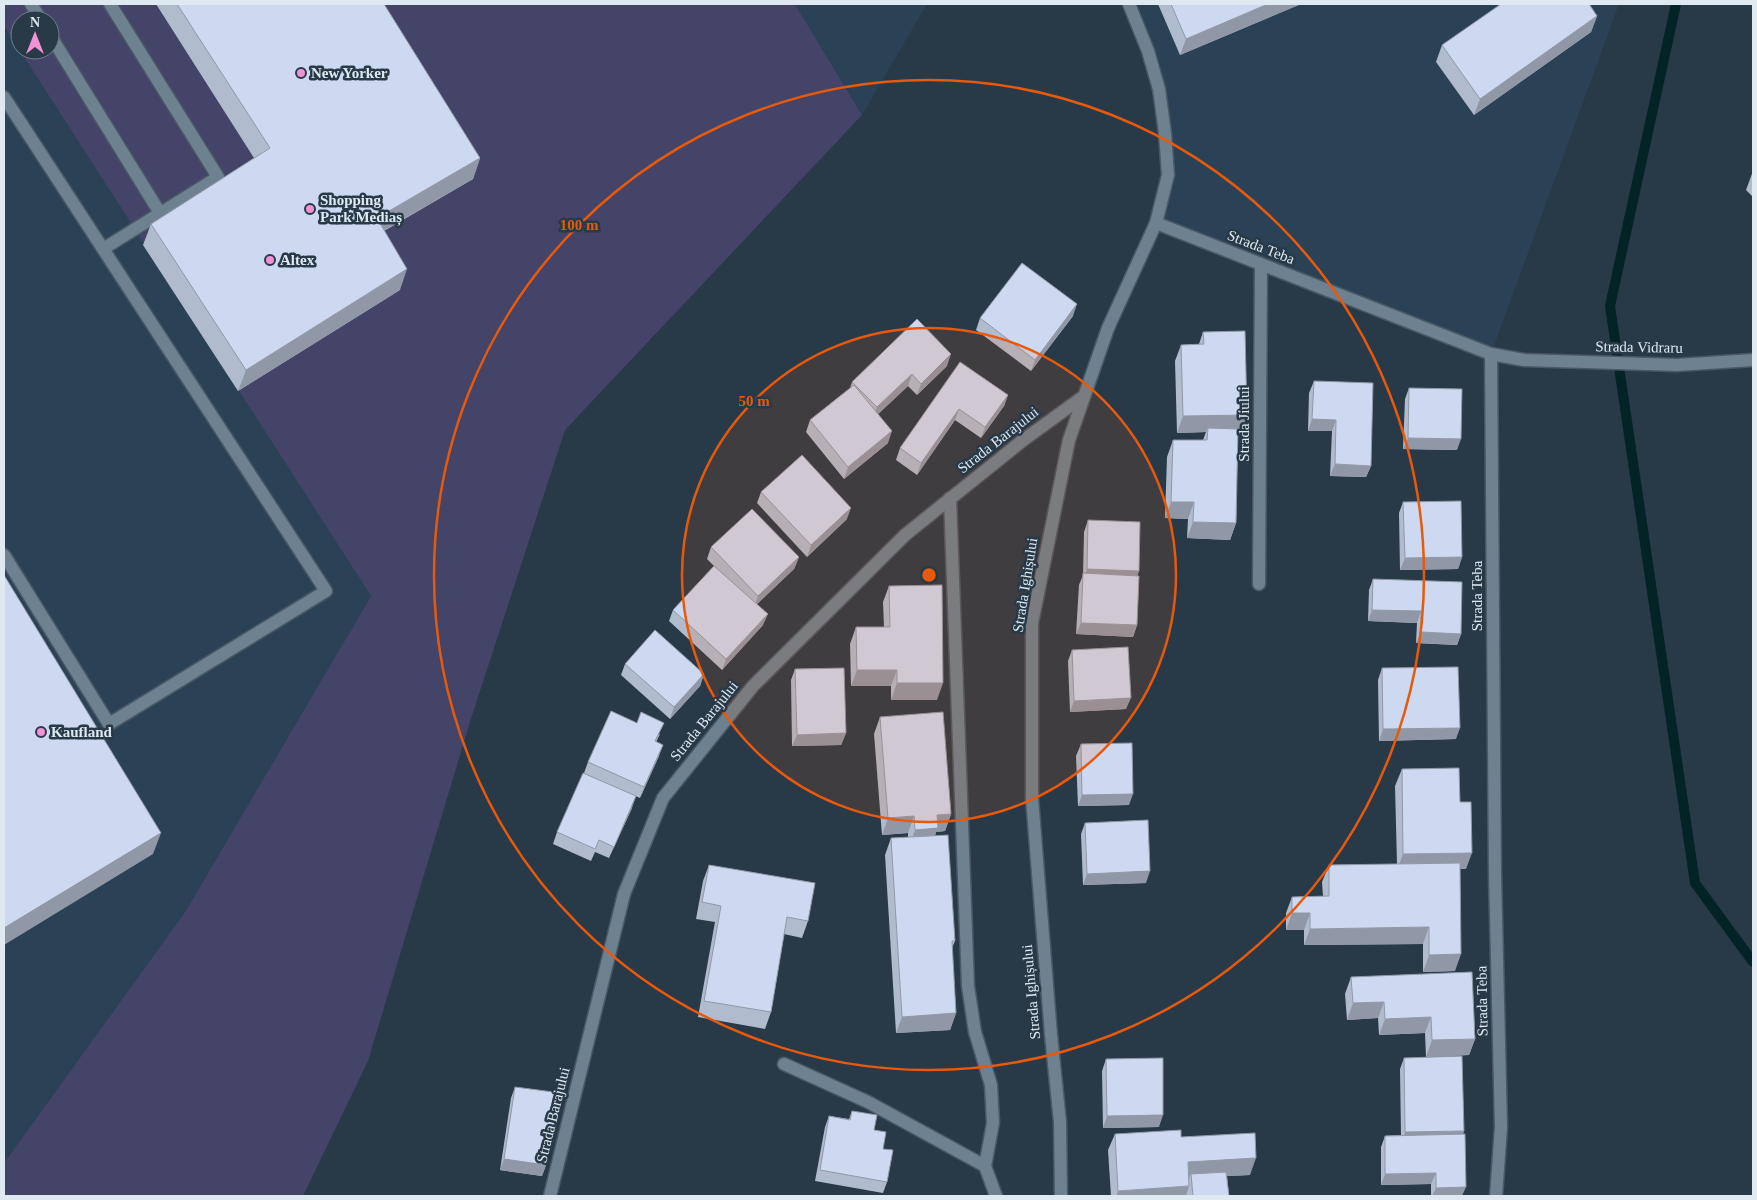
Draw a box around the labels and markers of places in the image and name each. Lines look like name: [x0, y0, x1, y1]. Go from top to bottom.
place label: New Yorker: [311, 65, 388, 81]
marker: New Yorker: [295, 67, 307, 79]
place label: Shopping Park Mediaș: [320, 192, 402, 226]
marker: Shopping Park Mediaș: [304, 203, 316, 215]
place label: Altex: [280, 252, 315, 268]
marker: Altex: [264, 254, 276, 266]
centre of rings: [920, 566, 938, 584]
place label: Kaufland: [51, 724, 113, 740]
marker: Kaufland: [35, 726, 47, 738]

